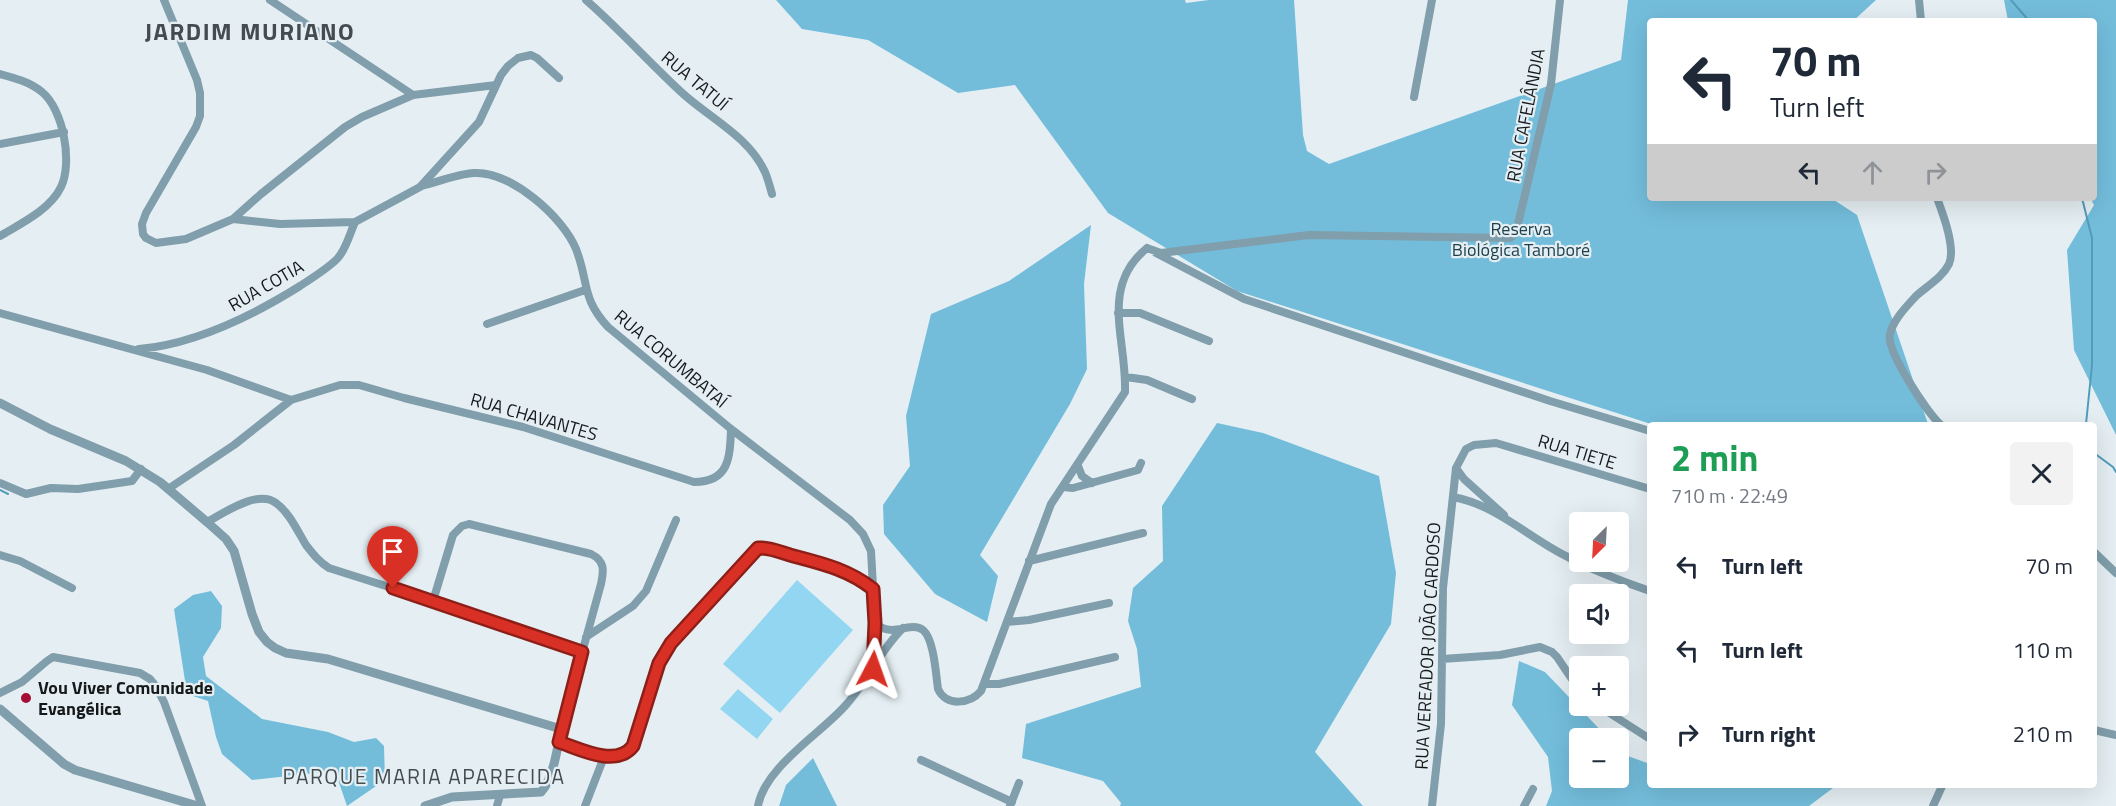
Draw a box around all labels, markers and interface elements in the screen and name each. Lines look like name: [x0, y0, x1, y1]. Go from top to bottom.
district label: JARDIM MURIANO: [145, 13, 355, 49]
text: 70 m: [1770, 28, 1862, 92]
icon: left: [1671, 42, 1749, 120]
street label: RUA TATUÍ: [656, 44, 736, 117]
street label: RUA CAFELÂNDIA: [1499, 46, 1552, 184]
text: Turn left: [1770, 86, 1864, 127]
icon: left: [1793, 156, 1826, 189]
icon: ahead: [1856, 156, 1889, 189]
icon: right: [1919, 156, 1952, 189]
park label: Reserva Biológica Tamboré: [1452, 215, 1590, 263]
street label: RUA COTIA: [223, 253, 309, 318]
street label: RUA CORUMBATAÍ: [609, 303, 734, 415]
street label: RUA CHAVANTES: [467, 385, 601, 448]
street label: RUA TIETE: [1535, 427, 1620, 476]
text: 2 min: [1671, 430, 1758, 485]
button: close: [2010, 442, 2073, 505]
text: 710 m · 22:49: [1671, 480, 1788, 511]
north arrow: [1569, 512, 1629, 572]
map controls: [1569, 512, 1629, 788]
street label: RUA VEREADOR JOÃO CARDOSO: [1408, 521, 1447, 770]
pin: [367, 526, 418, 588]
icon: arrive: [376, 535, 409, 568]
text: Turn left: [1722, 549, 1803, 583]
text: 70 m: [2025, 549, 2073, 583]
icon: left: [1671, 550, 1704, 583]
button: sound: [1569, 584, 1629, 644]
text: Turn left: [1722, 633, 1803, 667]
text: 110 m: [2013, 633, 2073, 667]
icon: left: [1671, 634, 1704, 667]
position arrow: [841, 637, 905, 701]
button: +: [1569, 656, 1629, 716]
place label: Vou Viver Comunidade Evangélica: [38, 674, 213, 722]
marker: Vou Viver Comunidade Evangélica: [19, 691, 33, 705]
text: Turn right: [1722, 717, 1816, 751]
text: 210 m: [2013, 717, 2073, 751]
icon: right: [1671, 718, 1704, 751]
button: −: [1569, 728, 1629, 788]
district label: PARQUE MARIA APARECIDA: [283, 760, 565, 792]

